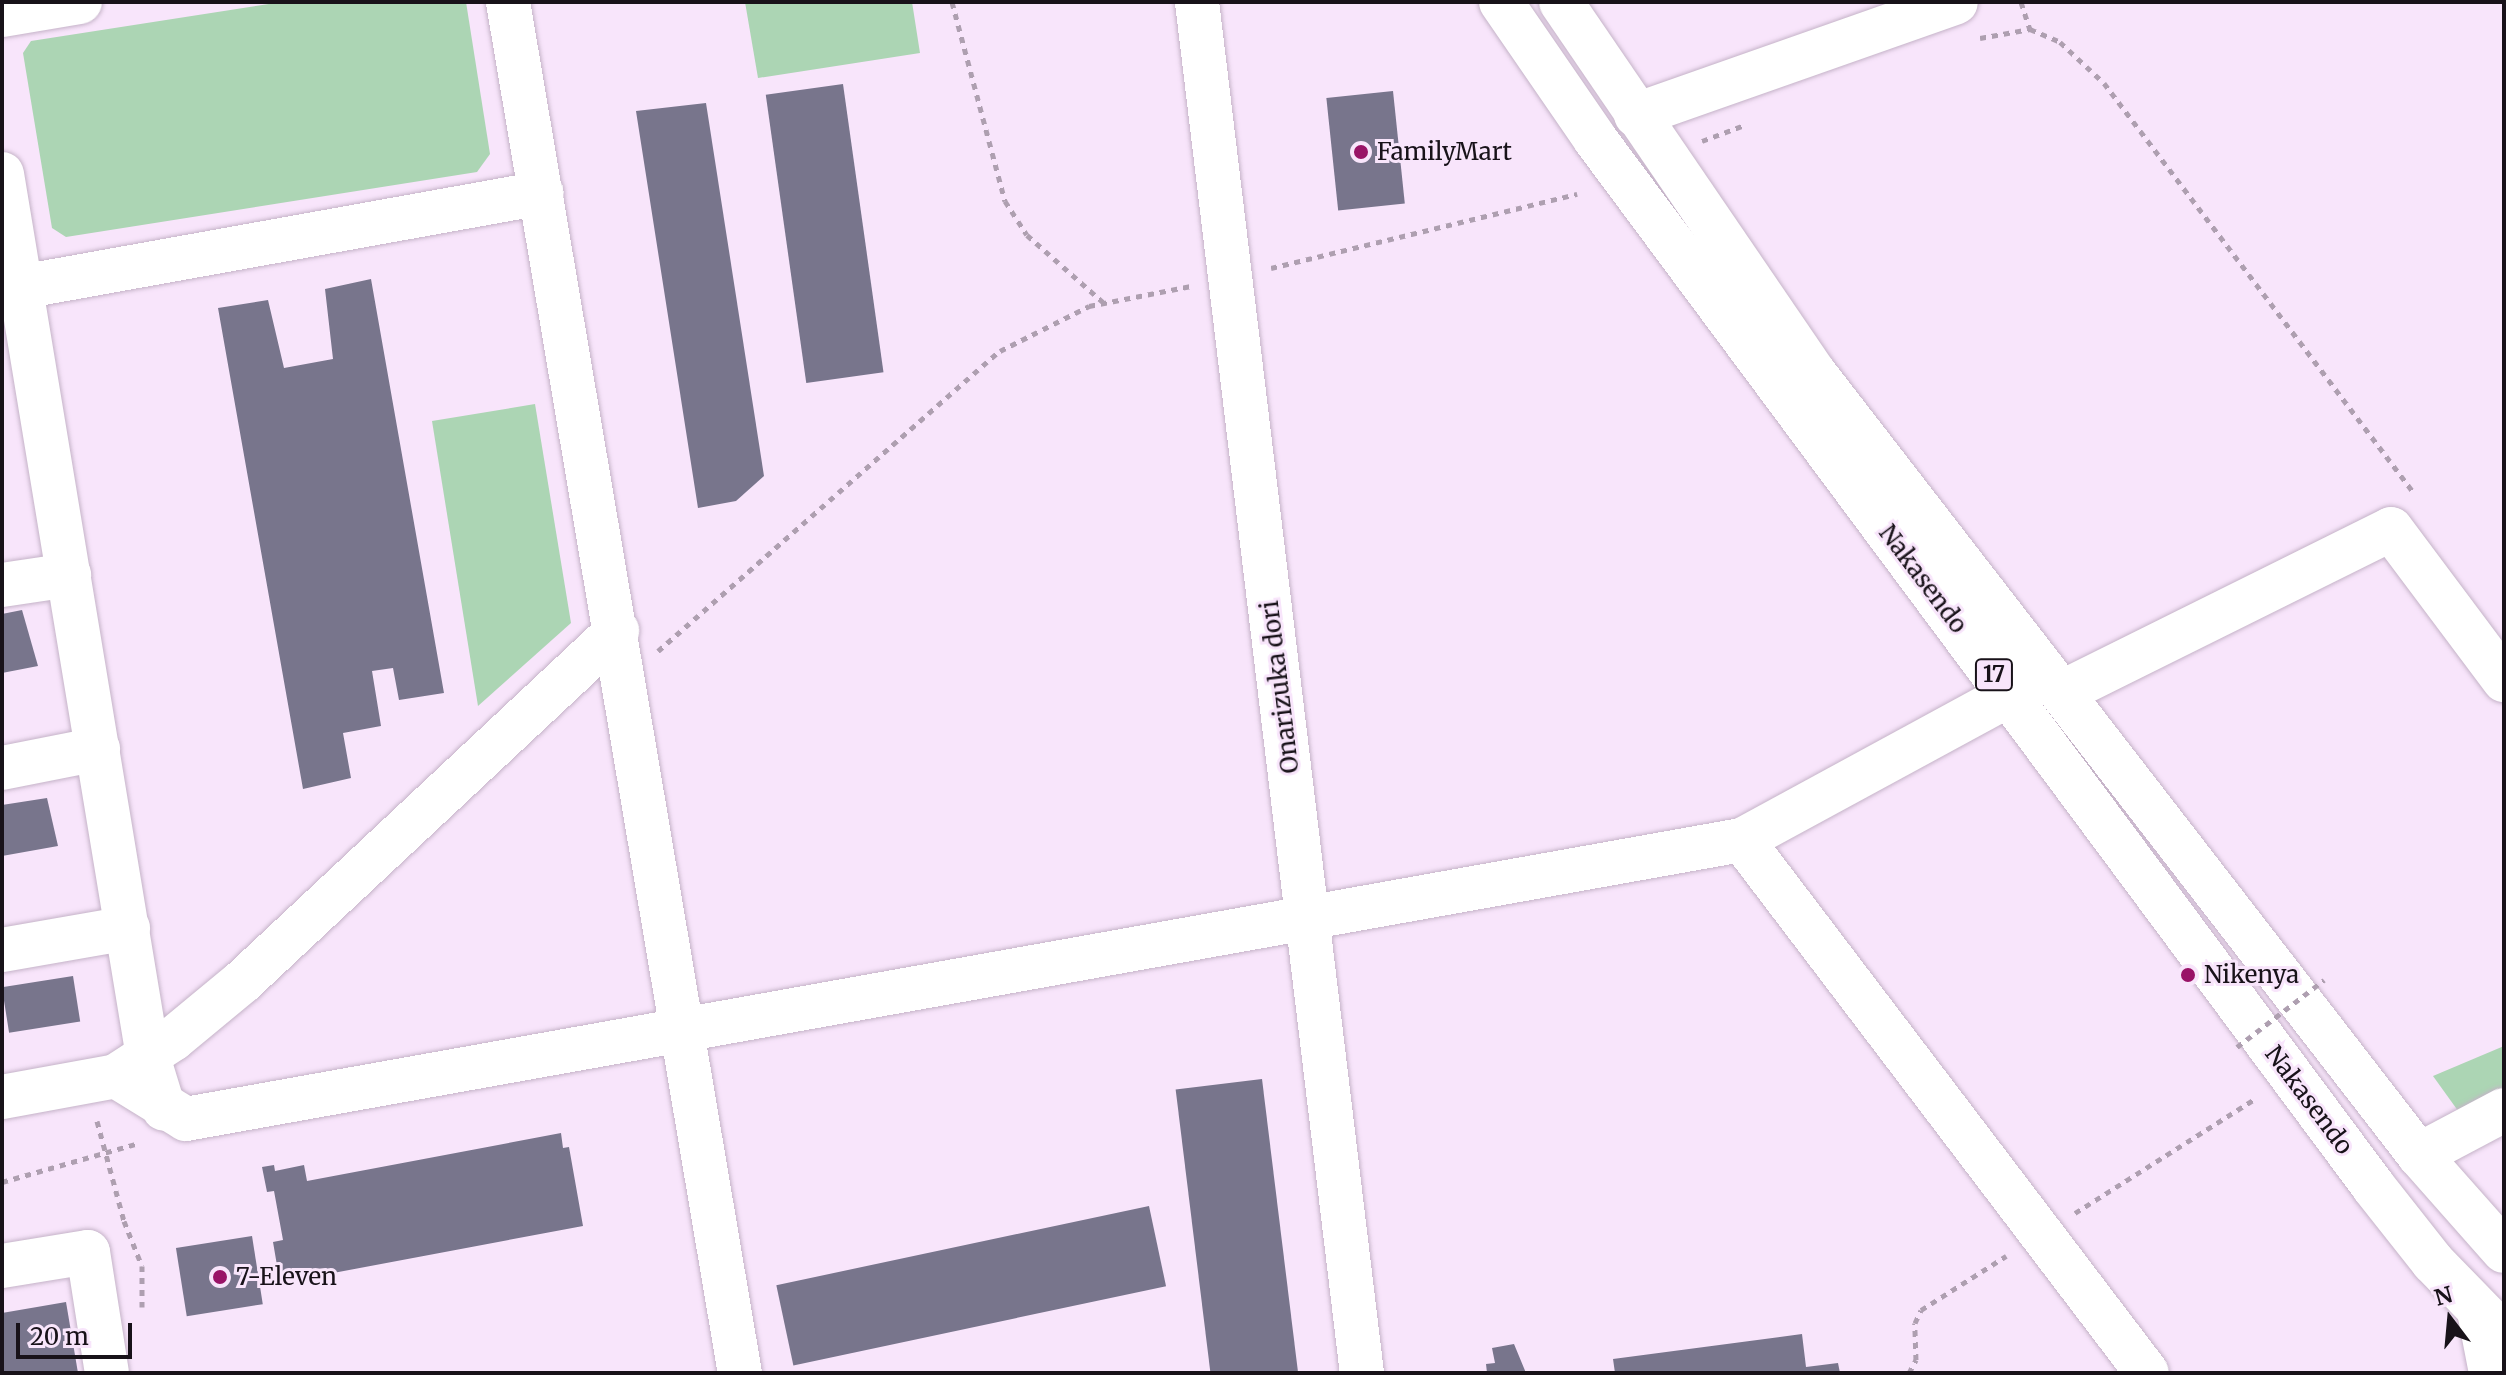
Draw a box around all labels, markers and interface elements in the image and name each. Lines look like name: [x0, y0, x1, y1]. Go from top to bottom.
place label: FamilyMart: [1377, 138, 1512, 166]
marker: FamilyMart: [1352, 143, 1370, 161]
street label: Nakasendo: [1873, 519, 1973, 639]
street label: Onarizuka dori: [1255, 599, 1305, 775]
road number: 17: [1974, 657, 2014, 693]
place label: Nikenya: [2204, 961, 2299, 989]
marker: Nikenya: [2179, 966, 2197, 984]
street label: Nakasendo: [2259, 1040, 2359, 1160]
place label: 7-Eleven: [236, 1263, 337, 1291]
marker: 7-Eleven: [211, 1268, 229, 1286]
north arrow: [2410, 1279, 2490, 1359]
text: N: [2431, 1280, 2456, 1312]
scale bar: [20, 1307, 136, 1357]
text: 20 m: [30, 1321, 89, 1352]

